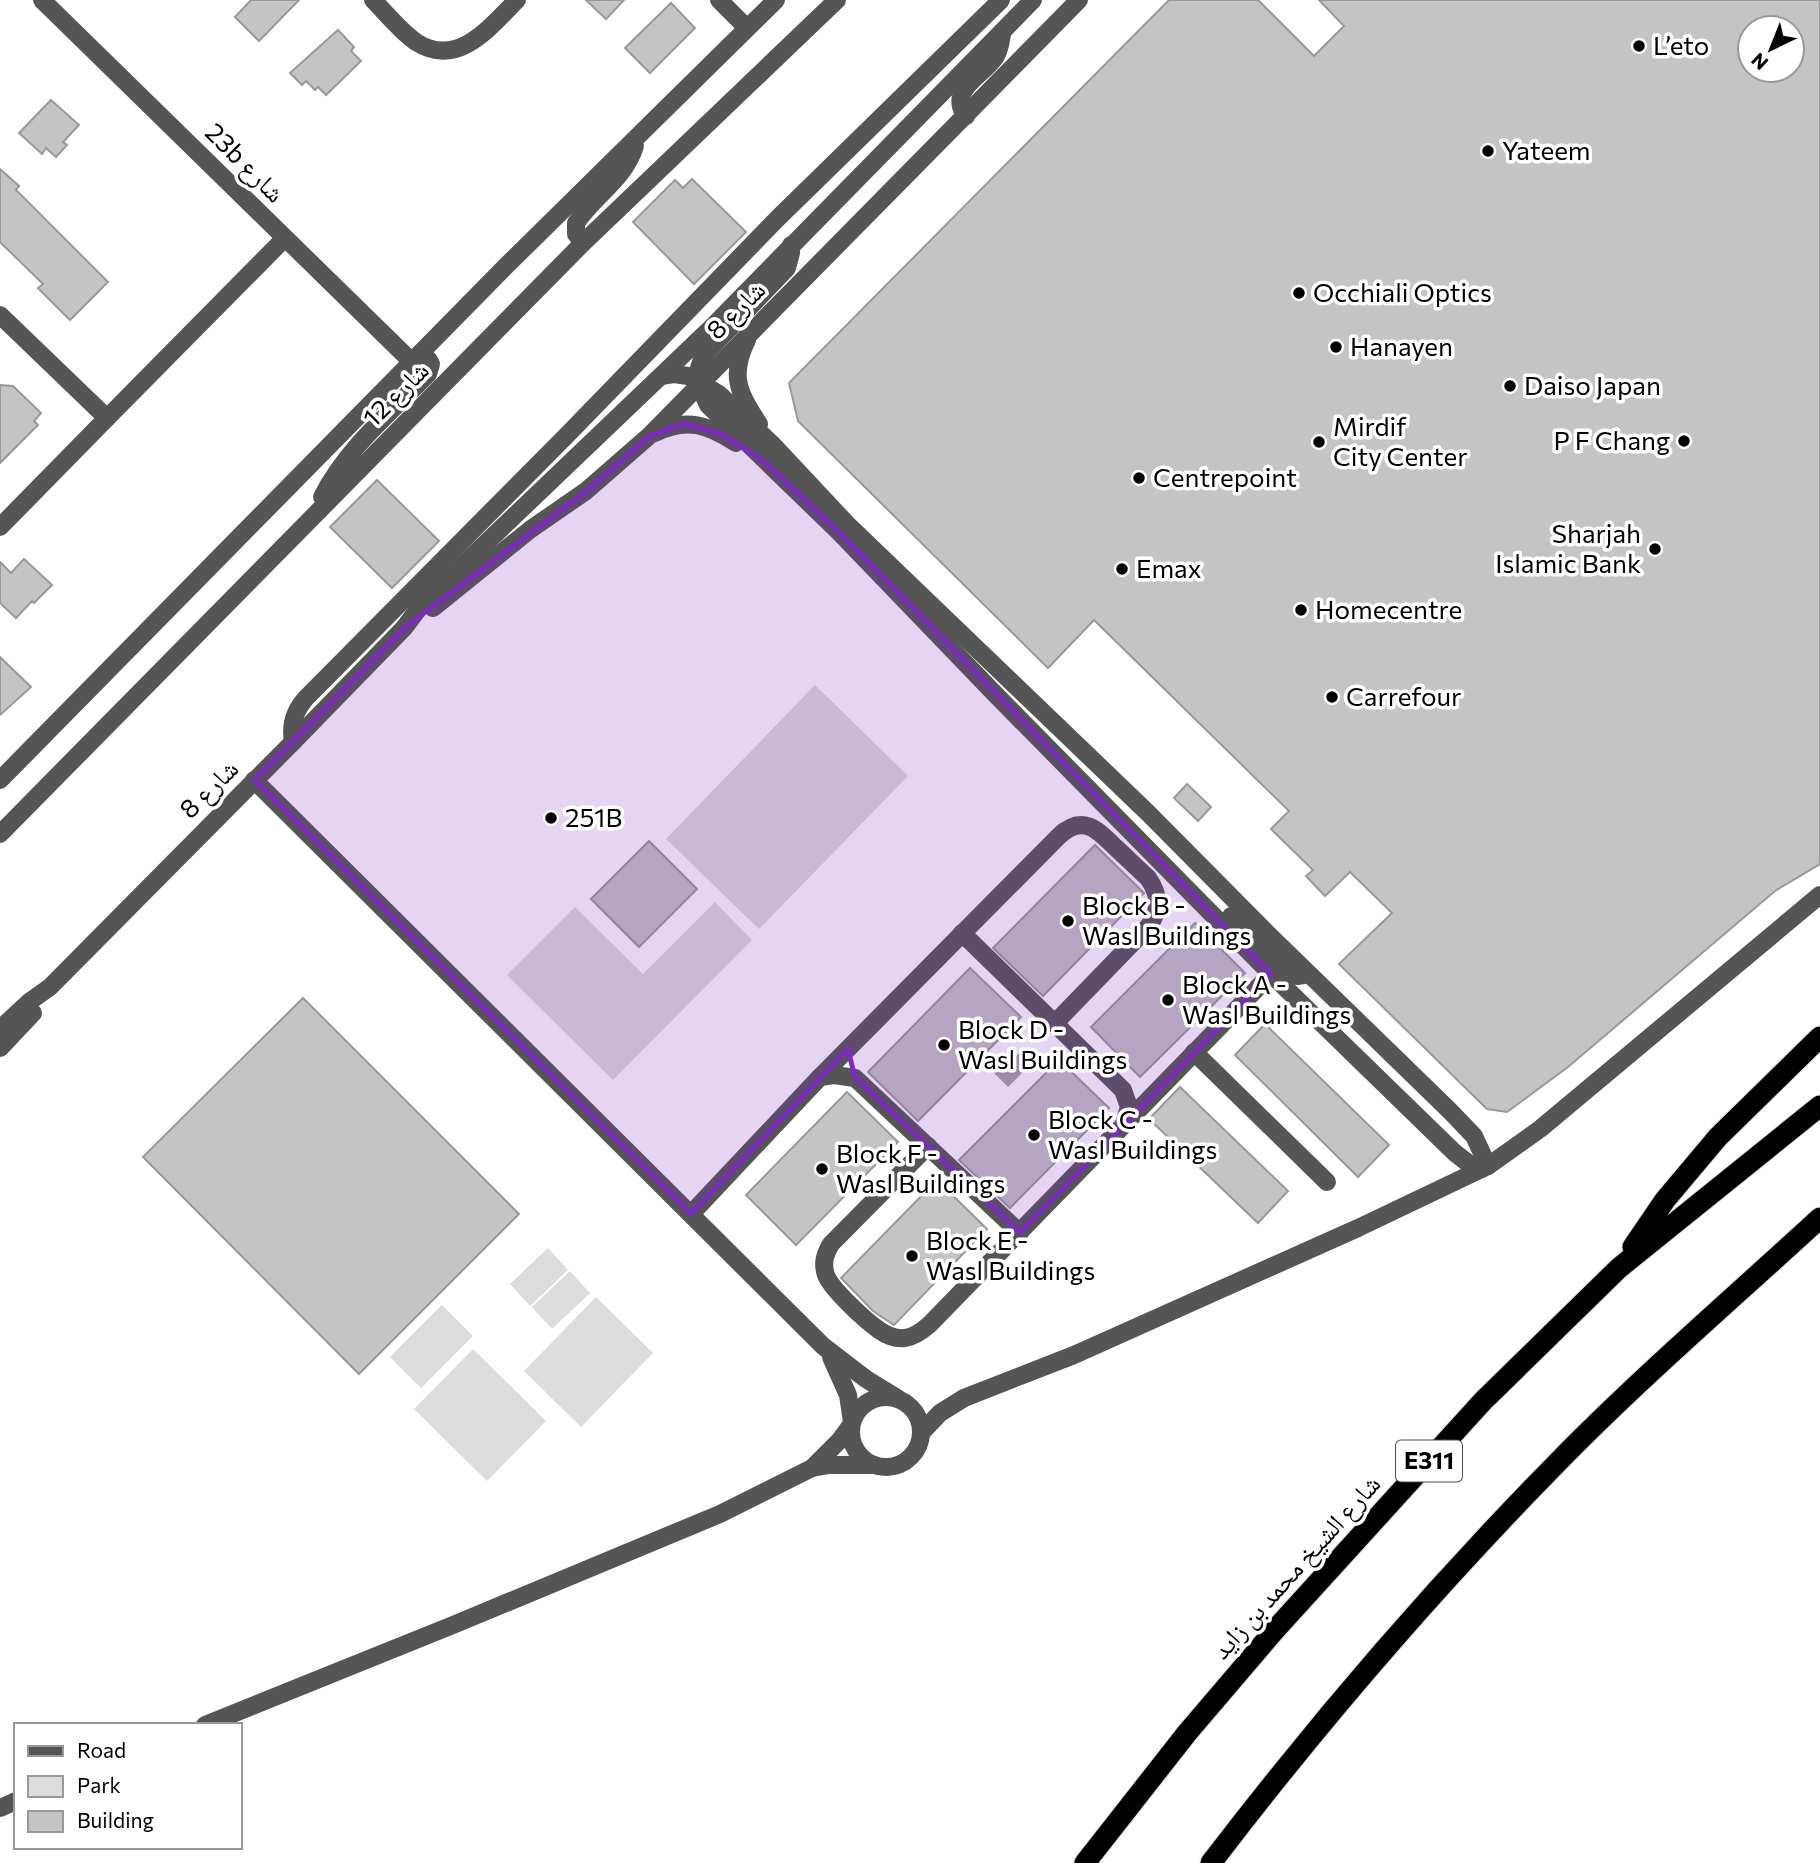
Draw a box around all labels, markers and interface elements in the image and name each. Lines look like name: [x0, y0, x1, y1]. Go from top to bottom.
north arrow: [1736, 14, 1806, 84]
place label: L’eto: [1653, 29, 1709, 60]
marker: L’eto: [1631, 38, 1647, 54]
text: N: [1746, 49, 1772, 75]
street label: 23b شارع: [199, 116, 292, 209]
place label: Yateem: [1502, 134, 1591, 165]
marker: Yateem: [1480, 143, 1496, 159]
street label: شارع 8: [699, 273, 772, 346]
place label: Occhiali Optics: [1313, 276, 1492, 307]
marker: Occhiali Optics: [1291, 285, 1307, 301]
place label: Hanayen: [1350, 330, 1453, 361]
marker: Hanayen: [1328, 339, 1344, 355]
street label: شارع 12: [356, 354, 436, 434]
place label: Daiso Japan: [1524, 369, 1661, 400]
marker: Daiso Japan: [1502, 378, 1518, 394]
place label: Mirdif City Center: [1333, 410, 1468, 471]
place label: P F Chang: [1554, 424, 1670, 455]
marker: P F Chang: [1676, 433, 1692, 449]
marker: Mirdif City Center: [1311, 434, 1327, 450]
place label: Centrepoint: [1153, 461, 1297, 492]
marker: Centrepoint: [1131, 470, 1147, 486]
place label: Sharjah Islamic Bank: [1495, 517, 1641, 578]
marker: Sharjah Islamic Bank: [1647, 541, 1663, 557]
place label: Emax: [1136, 552, 1202, 583]
marker: Emax: [1114, 561, 1130, 577]
place label: Homecentre: [1315, 593, 1462, 624]
marker: Homecentre: [1293, 602, 1309, 618]
place label: Carrefour: [1346, 680, 1461, 711]
marker: Carrefour: [1324, 689, 1340, 705]
street label: شارع 8: [172, 752, 245, 825]
place label: 251B: [565, 801, 622, 832]
marker: 251B: [543, 810, 559, 826]
place label: Block B - Wasl Buildings: [1082, 889, 1251, 950]
marker: Block B - Wasl Buildings: [1060, 913, 1076, 929]
place label: Block A - Wasl Buildings: [1182, 968, 1351, 1029]
marker: Block A - Wasl Buildings: [1160, 992, 1176, 1008]
place label: Block D - Wasl Buildings: [958, 1013, 1127, 1074]
marker: Block D - Wasl Buildings: [936, 1037, 952, 1053]
place label: Block C - Wasl Buildings: [1048, 1103, 1217, 1164]
marker: Block C - Wasl Buildings: [1026, 1127, 1042, 1143]
place label: Block F - Wasl Buildings: [836, 1137, 1005, 1198]
marker: Block F - Wasl Buildings: [814, 1161, 830, 1177]
place label: Block E - Wasl Buildings: [926, 1224, 1095, 1285]
marker: Block E - Wasl Buildings: [904, 1248, 920, 1264]
road number: E311: [1396, 1441, 1462, 1482]
street label: شارع الشيخ محمد بن زايد: [1204, 1468, 1388, 1666]
legend: [14, 1723, 242, 1849]
text: Road: [77, 1737, 126, 1762]
text: Park: [77, 1772, 121, 1797]
text: Building: [77, 1807, 154, 1832]

